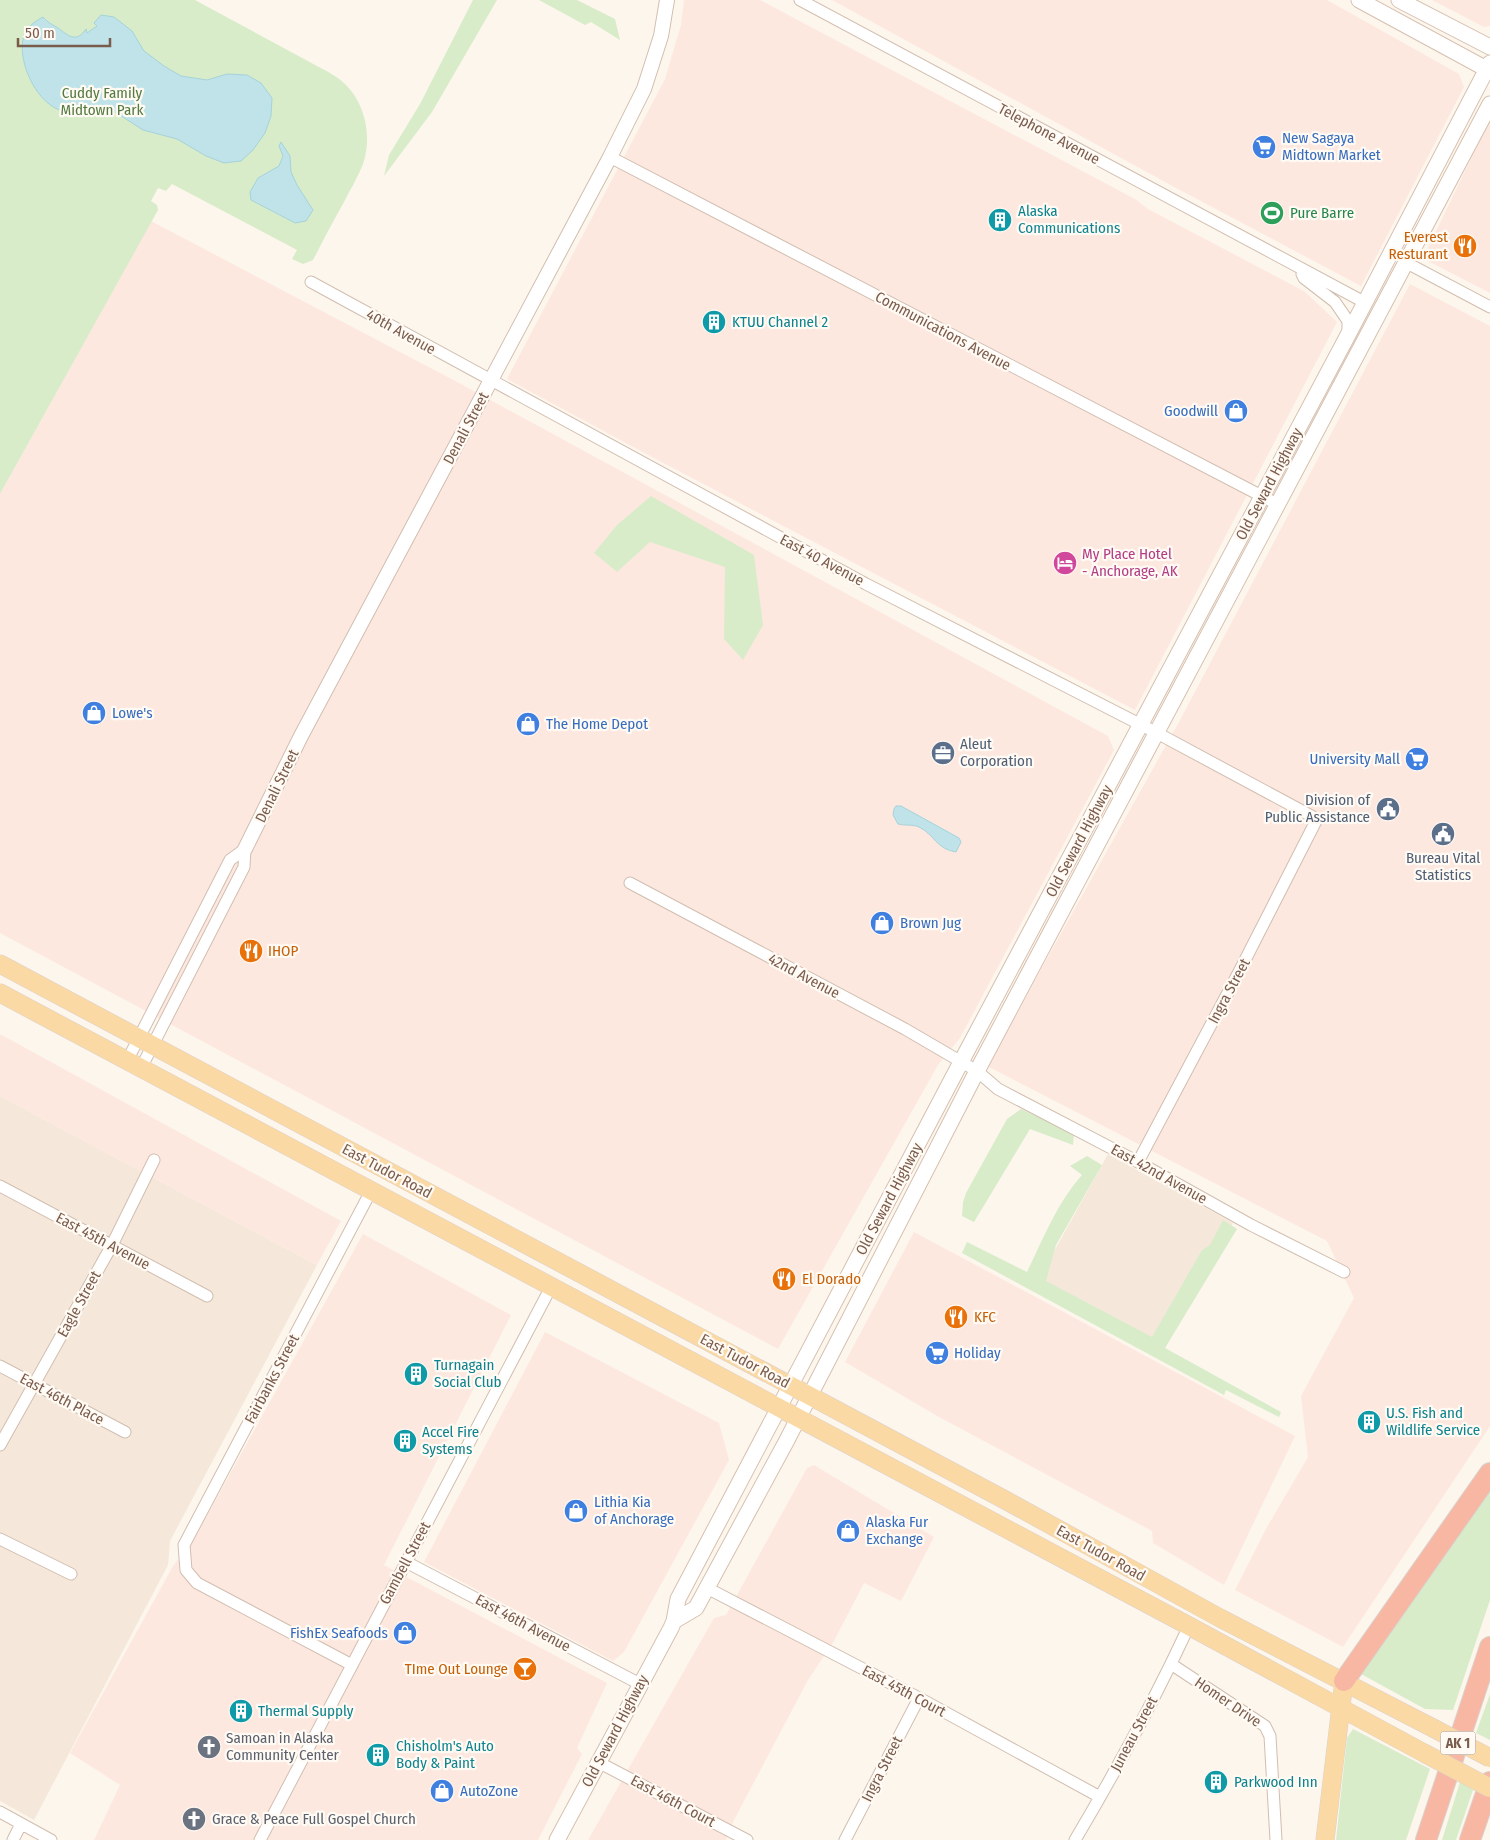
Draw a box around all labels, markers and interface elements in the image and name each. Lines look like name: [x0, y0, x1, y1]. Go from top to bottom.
scale bar: [18, 15, 110, 47]
text: 50 m: [25, 24, 55, 42]
park label: Cuddy Family Midtown Park: [61, 84, 143, 119]
street label: Telephone Avenue: [995, 100, 1103, 168]
place label: New Sagaya Midtown Market: [1282, 129, 1381, 164]
supermarket icon: New Sagaya Midtown Market: [1251, 134, 1277, 160]
sports icon: Pure Barre: [1259, 200, 1285, 226]
place label: Alaska Communications: [1018, 202, 1120, 237]
place label: Pure Barre: [1290, 204, 1354, 222]
building icon: Alaska Communications: [987, 207, 1013, 233]
place label: Everest Resturant: [1389, 228, 1448, 263]
restaurant icon: Everest Resturant: [1452, 233, 1478, 259]
street label: Communications Avenue: [872, 288, 1014, 374]
street label: 40th Avenue: [363, 306, 439, 358]
building icon: KTUU Channel 2: [701, 309, 727, 335]
place label: KTUU Channel 2: [732, 313, 828, 331]
street label: Denali Street: [439, 389, 493, 467]
shop icon: Goodwill: [1223, 398, 1249, 424]
place label: Goodwill: [1164, 402, 1218, 420]
street label: Old Seward Highway: [1232, 425, 1306, 543]
street label: East 40 Avenue: [777, 530, 867, 590]
place label: My Place Hotel - Anchorage, AK: [1082, 545, 1178, 580]
hotel icon: My Place Hotel - Anchorage, AK: [1052, 550, 1078, 576]
shop icon: Lowe's: [81, 700, 107, 726]
place label: Lowe's: [112, 704, 153, 722]
shop icon: The Home Depot: [515, 711, 541, 737]
place label: The Home Depot: [546, 715, 648, 733]
place label: Aleut Corporation: [960, 735, 1033, 770]
office icon: Aleut Corporation: [930, 740, 956, 766]
street label: Denali Street: [252, 746, 303, 826]
supermarket icon: University Mall: [1404, 746, 1430, 772]
place label: University Mall: [1309, 750, 1400, 768]
street label: Old Seward Highway: [1042, 782, 1116, 900]
place label: Division of Public Assistance: [1265, 791, 1371, 826]
public building icon: Division of Public Assistance: [1375, 796, 1401, 822]
public building icon: Bureau Vital Statistics: [1430, 821, 1456, 847]
place label: Bureau Vital Statistics: [1406, 849, 1480, 884]
shop icon: Brown Jug: [869, 910, 895, 936]
place label: Brown Jug: [900, 914, 961, 932]
restaurant icon: IHOP: [238, 938, 264, 964]
place label: IHOP: [268, 942, 298, 960]
street label: 42nd Avenue: [765, 950, 843, 1002]
street label: Ingra Street: [1204, 955, 1254, 1027]
street label: East Tudor Road: [339, 1140, 435, 1202]
street label: Old Seward Highway: [852, 1140, 926, 1258]
street label: East 42nd Avenue: [1108, 1140, 1210, 1208]
street label: East 45th Avenue: [53, 1209, 153, 1273]
restaurant icon: El Dorado: [771, 1266, 797, 1292]
street label: Eagle Street: [53, 1268, 105, 1340]
place label: El Dorado: [802, 1270, 861, 1288]
restaurant icon: KFC: [943, 1304, 969, 1330]
place label: KFC: [974, 1308, 996, 1326]
street label: East Tudor Road: [697, 1330, 793, 1392]
street label: Fairbanks Street: [241, 1331, 303, 1427]
supermarket icon: Holiday: [924, 1340, 950, 1366]
place label: Holiday: [954, 1344, 1001, 1362]
place label: Turnagain Social Club: [434, 1356, 501, 1391]
building icon: Turnagain Social Club: [403, 1361, 429, 1387]
street label: East 46th Place: [17, 1369, 107, 1429]
place label: U.S. Fish and Wildlife Service: [1386, 1404, 1480, 1439]
building icon: U.S. Fish and Wildlife Service: [1356, 1409, 1382, 1435]
place label: Accel Fire Systems: [422, 1423, 479, 1458]
building icon: Accel Fire Systems: [392, 1428, 418, 1454]
place label: Lithia Kia of Anchorage: [594, 1493, 674, 1528]
shop icon: Lithia Kia of Anchorage: [563, 1498, 589, 1524]
place label: Alaska Fur Exchange: [866, 1513, 929, 1548]
street label: Gambell Street: [376, 1518, 434, 1607]
shop icon: Alaska Fur Exchange: [835, 1518, 861, 1544]
street label: East Tudor Road: [1053, 1521, 1149, 1585]
street label: East 46th Avenue: [472, 1590, 574, 1656]
shop icon: FishEx Seafoods: [392, 1620, 418, 1646]
place label: FishEx Seafoods: [290, 1624, 388, 1642]
bar icon: TIme Out Lounge: [512, 1656, 538, 1682]
place label: TIme Out Lounge: [405, 1660, 508, 1678]
street label: East 45th Court: [859, 1661, 949, 1721]
street label: Old Seward Highway: [578, 1672, 652, 1790]
street label: Homer Drive: [1191, 1673, 1265, 1731]
street label: Juneau Street: [1107, 1693, 1161, 1775]
building icon: Thermal Supply: [228, 1698, 254, 1724]
place label: Thermal Supply: [258, 1702, 354, 1720]
place label: Samoan in Alaska Community Center: [226, 1729, 340, 1764]
road number: AK 1: [1440, 1732, 1476, 1755]
street label: Ingra Street: [858, 1733, 906, 1805]
church icon: Samoan in Alaska Community Center: [196, 1734, 222, 1760]
place label: Chisholm's Auto Body & Paint: [396, 1737, 494, 1772]
building icon: Chisholm's Auto Body & Paint: [365, 1742, 391, 1768]
building icon: Parkwood Inn: [1203, 1769, 1229, 1795]
street label: East 46th Court: [628, 1771, 718, 1831]
place label: Parkwood Inn: [1234, 1773, 1318, 1791]
shop icon: AutoZone: [429, 1778, 455, 1804]
place label: AutoZone: [460, 1782, 518, 1800]
church icon: Grace & Peace Full Gospel Church: [181, 1806, 207, 1832]
place label: Grace & Peace Full Gospel Church: [212, 1810, 416, 1828]

